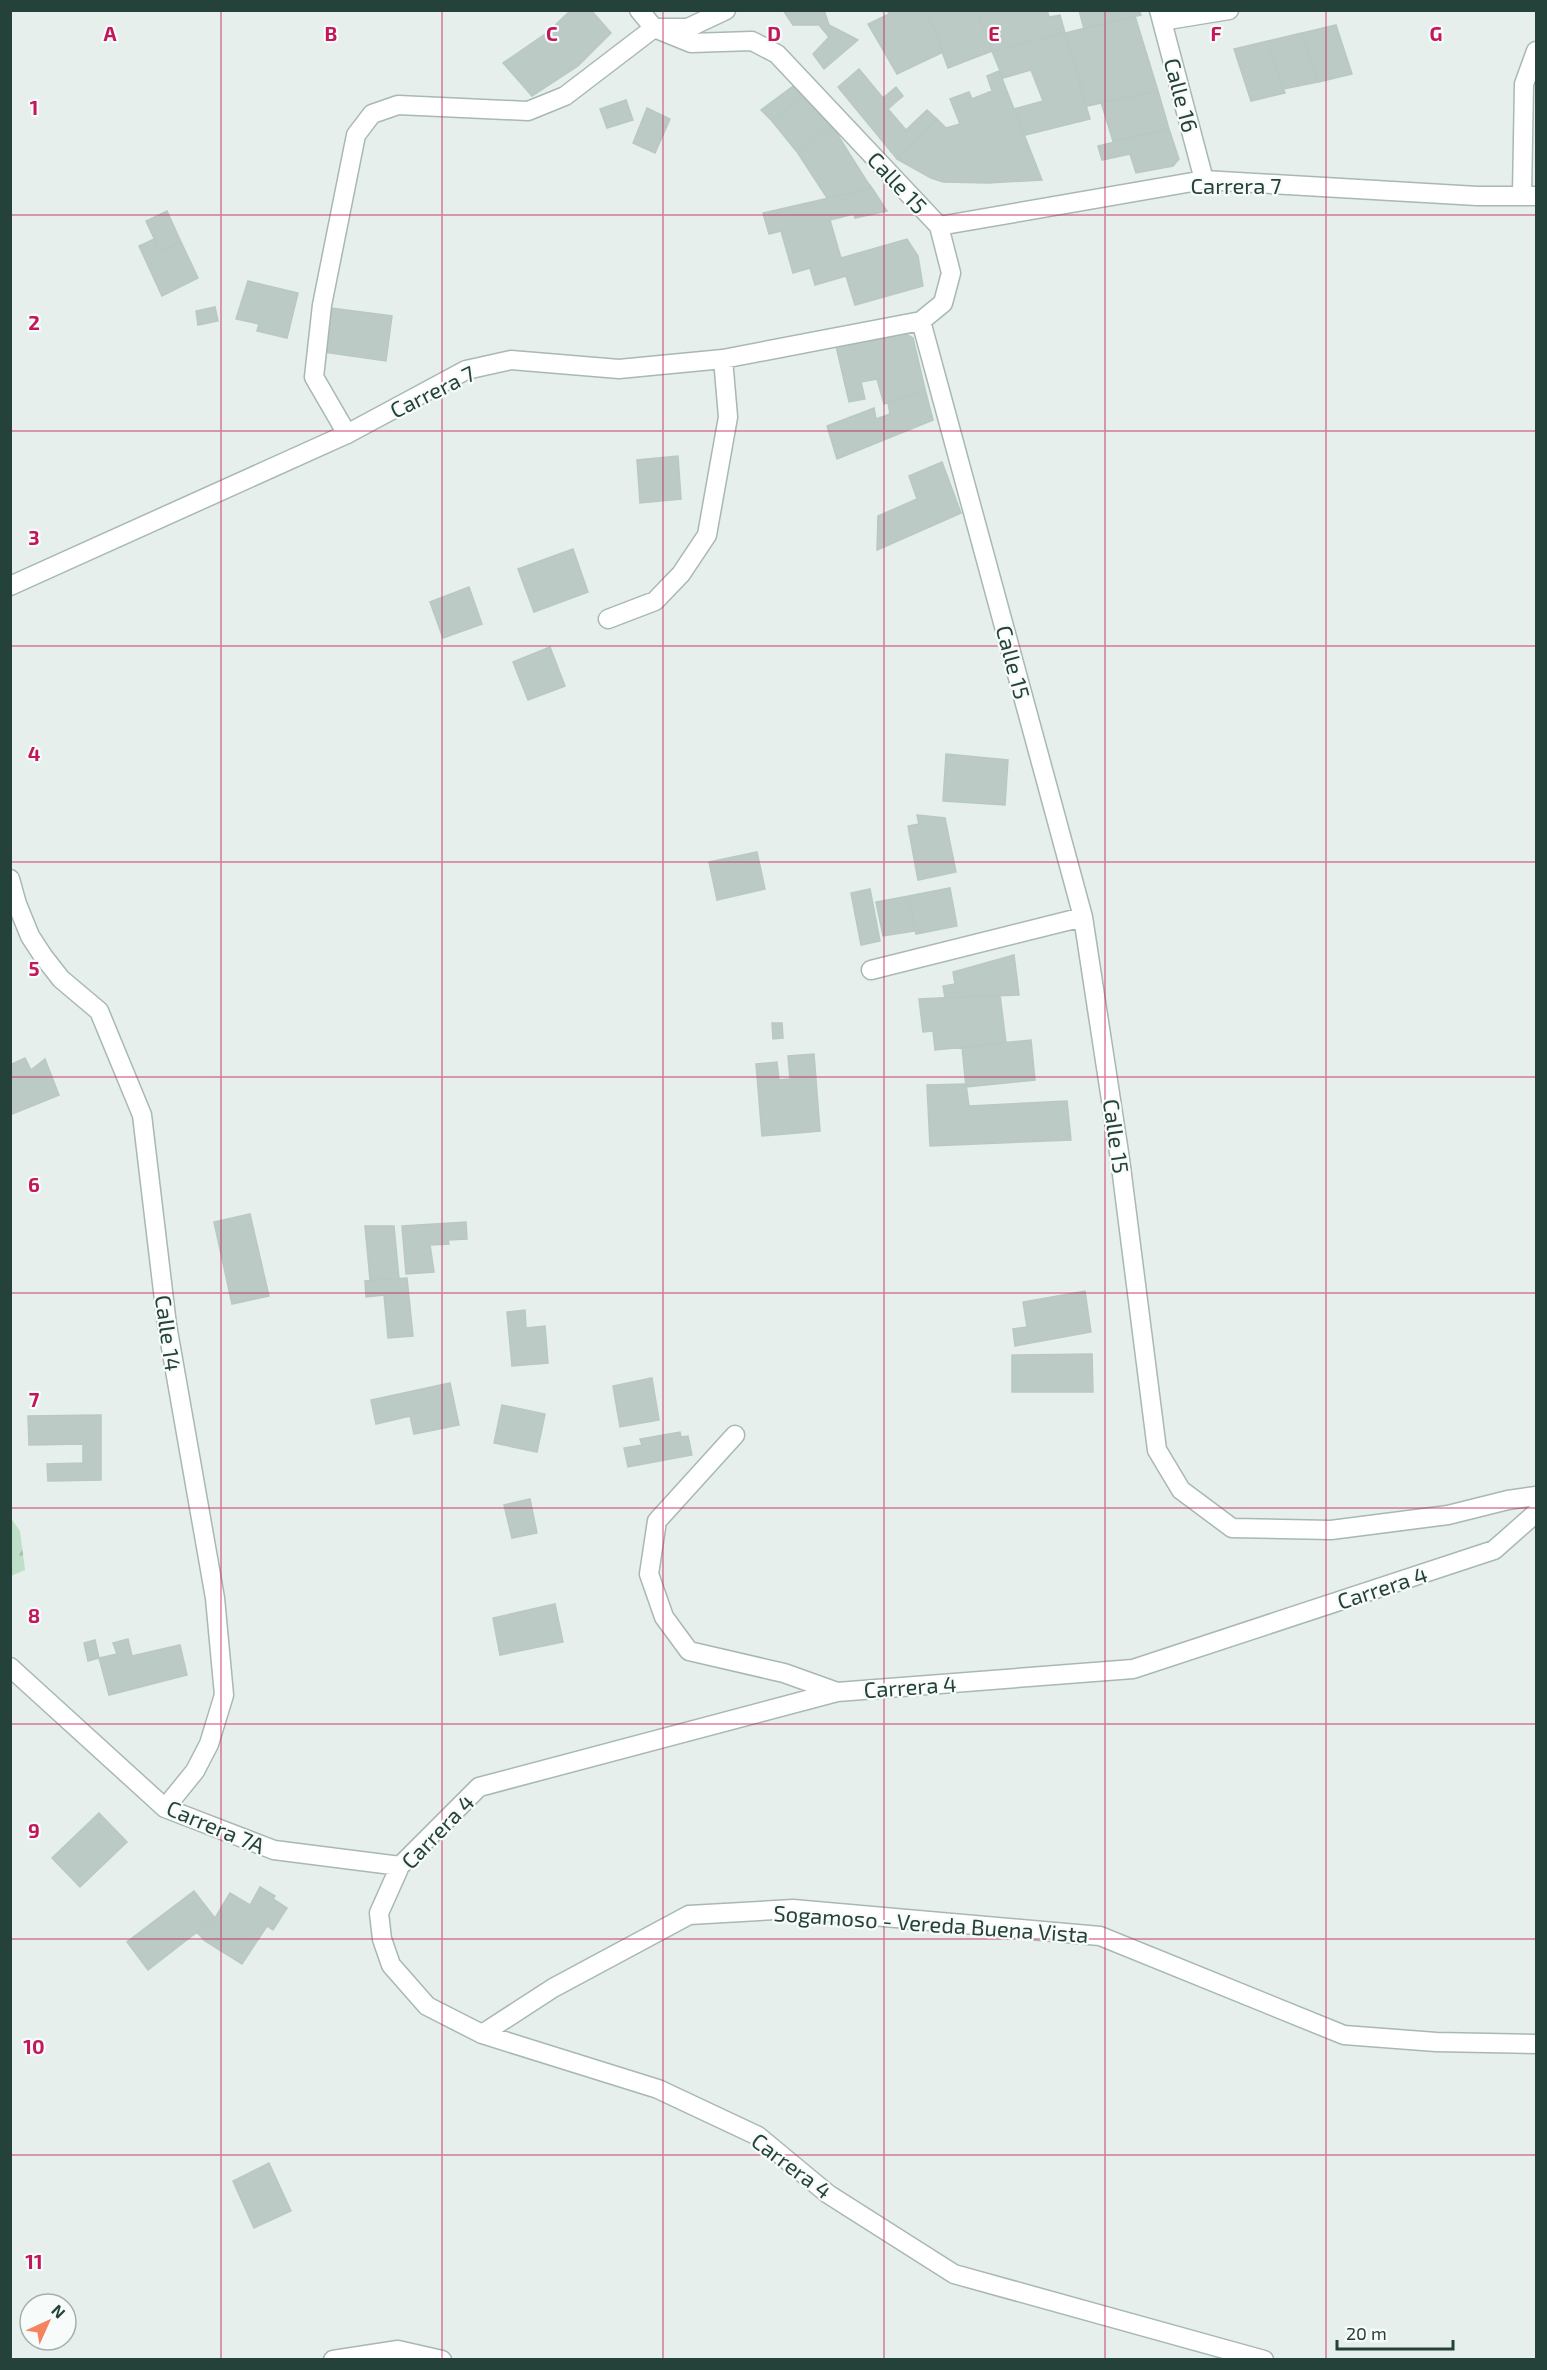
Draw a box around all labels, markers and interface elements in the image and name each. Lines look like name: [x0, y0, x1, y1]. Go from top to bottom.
text: A: [103, 21, 117, 45]
text: B: [325, 21, 337, 45]
text: C: [546, 21, 558, 45]
text: D: [767, 21, 781, 45]
text: E: [988, 21, 1000, 45]
text: F: [1210, 21, 1222, 45]
text: G: [1430, 21, 1442, 45]
street label: Calle 16: [1160, 55, 1204, 135]
text: 1: [30, 95, 38, 119]
street label: Calle 15: [863, 146, 933, 218]
street label: Carrera 7: [1191, 172, 1281, 198]
text: 2: [28, 310, 40, 334]
street label: Carrera 7: [385, 359, 479, 423]
text: 3: [28, 525, 40, 549]
street label: Calle 15: [992, 622, 1036, 702]
text: 4: [28, 741, 41, 765]
text: 5: [28, 956, 40, 980]
street label: Calle 15: [1099, 1097, 1135, 1175]
text: 6: [28, 1172, 40, 1196]
street label: Calle 14: [151, 1293, 187, 1373]
text: 7: [29, 1387, 40, 1411]
street label: Carrera 4: [1334, 1560, 1430, 1614]
text: 8: [28, 1603, 40, 1627]
street label: Carrera 4: [863, 1670, 957, 1702]
street label: Carrera 4: [395, 1788, 479, 1874]
street label: Carrera 7A: [163, 1794, 269, 1858]
text: 9: [28, 1818, 40, 1842]
street label: Sogamoso - Vereda Buena Vista: [773, 1899, 1089, 1947]
text: 10: [23, 2034, 45, 2058]
street label: Carrera 4: [747, 2127, 837, 2203]
text: 11: [25, 2249, 43, 2273]
north arrow: [18, 2292, 78, 2352]
text: N: [48, 2300, 70, 2322]
scale bar: [1337, 2313, 1452, 2351]
text: 20 m: [1346, 2322, 1387, 2344]

